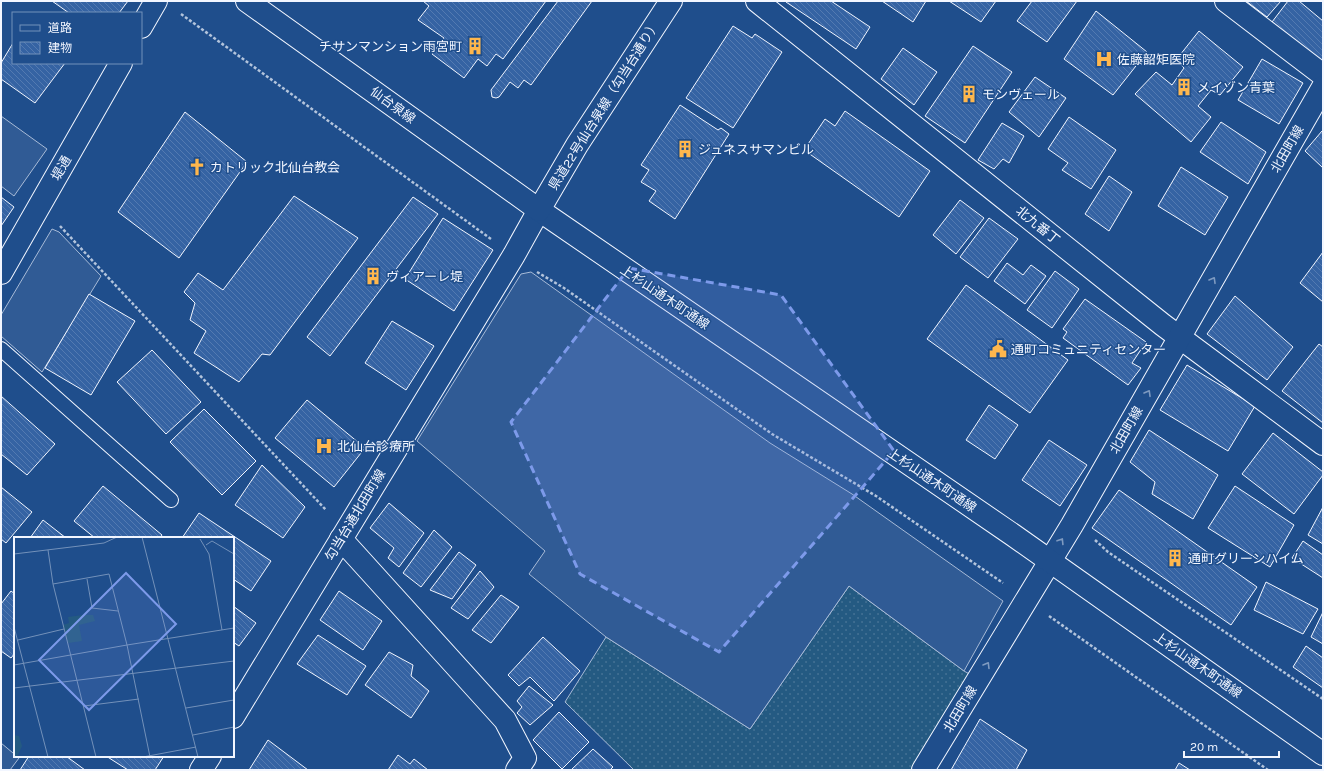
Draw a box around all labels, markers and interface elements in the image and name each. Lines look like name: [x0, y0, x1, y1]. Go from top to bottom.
legend: [12, 12, 142, 64]
street label: 県道22号仙台泉線（勾当台通り）: [545, 17, 663, 193]
text: 道路: [48, 21, 72, 35]
building icon: チサンマンション雨宮町: [465, 36, 485, 56]
place label: チサンマンション雨宮町: [319, 39, 462, 54]
text: 建物: [48, 41, 72, 55]
hospital icon: 佐藤韶矩医院: [1094, 49, 1114, 69]
place label: 佐藤韶矩医院: [1117, 52, 1195, 67]
building icon: メイゾン青葉: [1174, 77, 1194, 97]
place label: メイゾン青葉: [1197, 80, 1275, 95]
street label: 仙台泉線: [368, 84, 418, 126]
building icon: モンヴェール: [959, 84, 979, 104]
place label: モンヴェール: [982, 87, 1060, 102]
street label: 北田町線: [1268, 123, 1306, 175]
building icon: ジュネスサマンビル: [675, 139, 695, 159]
place label: ジュネスサマンビル: [698, 142, 814, 157]
street label: 堤通: [48, 153, 74, 183]
church icon: カトリック北仙台教会: [187, 157, 207, 177]
place label: カトリック北仙台教会: [210, 160, 340, 175]
street label: 北九番丁: [1013, 203, 1063, 247]
street label: 上杉山通木町通線: [618, 262, 712, 332]
building icon: ヴィアーレ堤: [363, 266, 383, 286]
place label: ヴィアーレ堤: [386, 269, 463, 284]
one-way arrow: [1208, 277, 1215, 284]
public building icon: 通町コミュニティセンター: [988, 339, 1008, 359]
place label: 通町コミュニティセンター: [1011, 342, 1166, 357]
one-way arrow: [1143, 389, 1150, 397]
street label: 北田町線: [1107, 404, 1145, 456]
hospital icon: 北仙台診療所: [314, 436, 334, 456]
place label: 北仙台診療所: [337, 439, 415, 454]
street label: 上杉山通木町通線: [885, 445, 979, 515]
street label: 勾当台通北田町線: [322, 467, 388, 563]
inset map: [14, 537, 234, 757]
one-way arrow: [1057, 538, 1064, 545]
building icon: 通町グリーンハイム: [1165, 548, 1185, 568]
place label: 通町グリーンハイム: [1188, 551, 1304, 566]
street label: 上杉山通木町通線: [1151, 629, 1245, 701]
one-way arrow: [982, 662, 990, 669]
street label: 北田町線: [940, 683, 980, 735]
scale bar: [1184, 733, 1279, 759]
text: 20 m: [1190, 740, 1218, 754]

